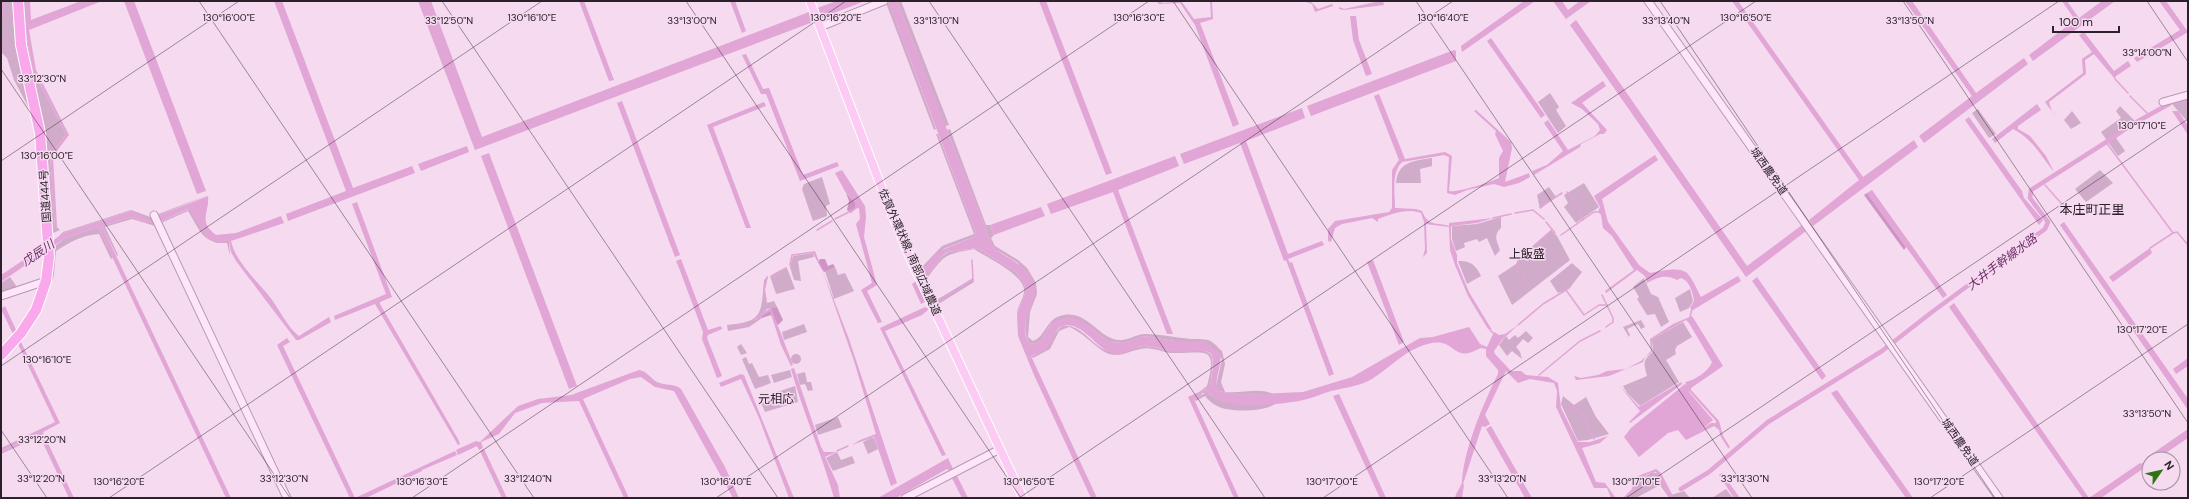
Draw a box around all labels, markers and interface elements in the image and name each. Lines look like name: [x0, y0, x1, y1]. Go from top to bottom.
scale bar: [2053, 8, 2119, 34]
text: 130°16'00"E: [203, 11, 256, 24]
text: 130°16'10"E: [508, 11, 557, 24]
text: 130°16'20"E: [810, 11, 862, 24]
text: 130°16'30"E: [1113, 11, 1165, 24]
text: 130°16'40"E: [1417, 11, 1469, 24]
text: 130°16'50"E: [1720, 11, 1772, 24]
text: 33°12'50"N: [425, 14, 473, 27]
text: 33°13'00"N: [667, 14, 717, 27]
text: 33°13'10"N: [913, 14, 959, 27]
text: 33°13'40"N: [1642, 14, 1690, 27]
text: 33°13'50"N: [1886, 14, 1934, 27]
text: 100 m: [2059, 14, 2093, 30]
text: 33°14'00"N: [2122, 46, 2172, 59]
text: 33°12'30"N: [18, 72, 66, 85]
text: 130°17'10"E: [2118, 119, 2166, 132]
street label: 城西農免道: [1747, 144, 1791, 198]
text: 130°16'00"E: [21, 149, 74, 162]
street label: 国道444号: [36, 169, 54, 223]
street label: 佐賀外環状線; 南部広域農道: [876, 186, 944, 318]
district label: 本庄町正里: [2059, 201, 2125, 218]
water label: 大井手幹線水路: [1964, 230, 2041, 294]
water label: 戊辰川: [19, 235, 59, 270]
district label: 上飯盛: [1509, 246, 1545, 262]
text: 130°17'20"E: [2117, 323, 2168, 336]
text: 130°16'10"E: [23, 353, 72, 366]
district label: 元相応: [758, 391, 794, 407]
text: 33°13'50"N: [2123, 407, 2171, 420]
street label: 城西農免道: [1938, 415, 1982, 469]
text: 33°12'20"N: [18, 433, 66, 446]
north arrow: [2141, 451, 2181, 491]
text: N: [2161, 458, 2177, 473]
text: 33°12'20"N: [17, 472, 65, 485]
text: 33°12'30"N: [260, 472, 308, 485]
text: 33°12'40"N: [504, 472, 552, 485]
text: 33°13'20"N: [1478, 472, 1526, 485]
text: 33°13'30"N: [1721, 472, 1769, 485]
text: 130°16'20"E: [93, 475, 145, 488]
text: 130°16'30"E: [396, 475, 448, 488]
text: 130°16'40"E: [700, 475, 752, 488]
text: 130°16'50"E: [1003, 475, 1055, 488]
text: 130°17'00"E: [1306, 475, 1358, 488]
text: 130°17'10"E: [1612, 475, 1660, 488]
text: 130°17'20"E: [1914, 475, 1965, 488]

